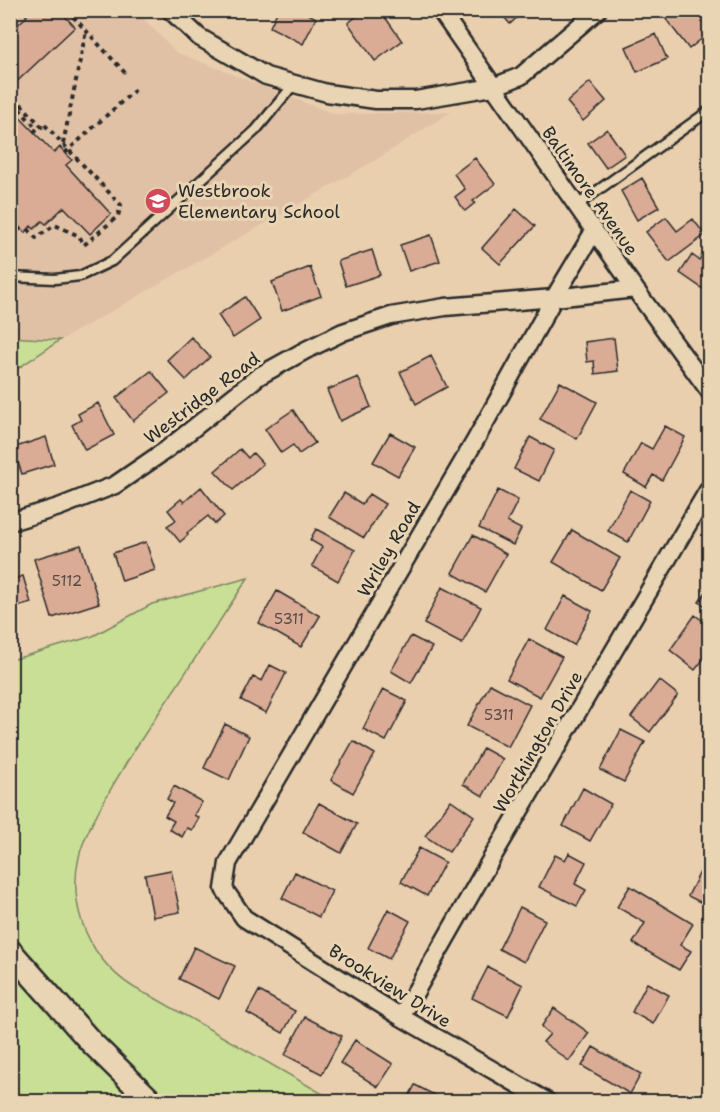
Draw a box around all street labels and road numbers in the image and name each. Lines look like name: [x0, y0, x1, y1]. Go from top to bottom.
street label: Baltimore Avenue: [536, 122, 644, 260]
street label: Westridge Road: [139, 347, 265, 449]
street label: Wriley Road: [352, 497, 426, 601]
street label: Worthington Drive: [488, 667, 588, 817]
street label: Brookview Drive: [324, 939, 456, 1033]

